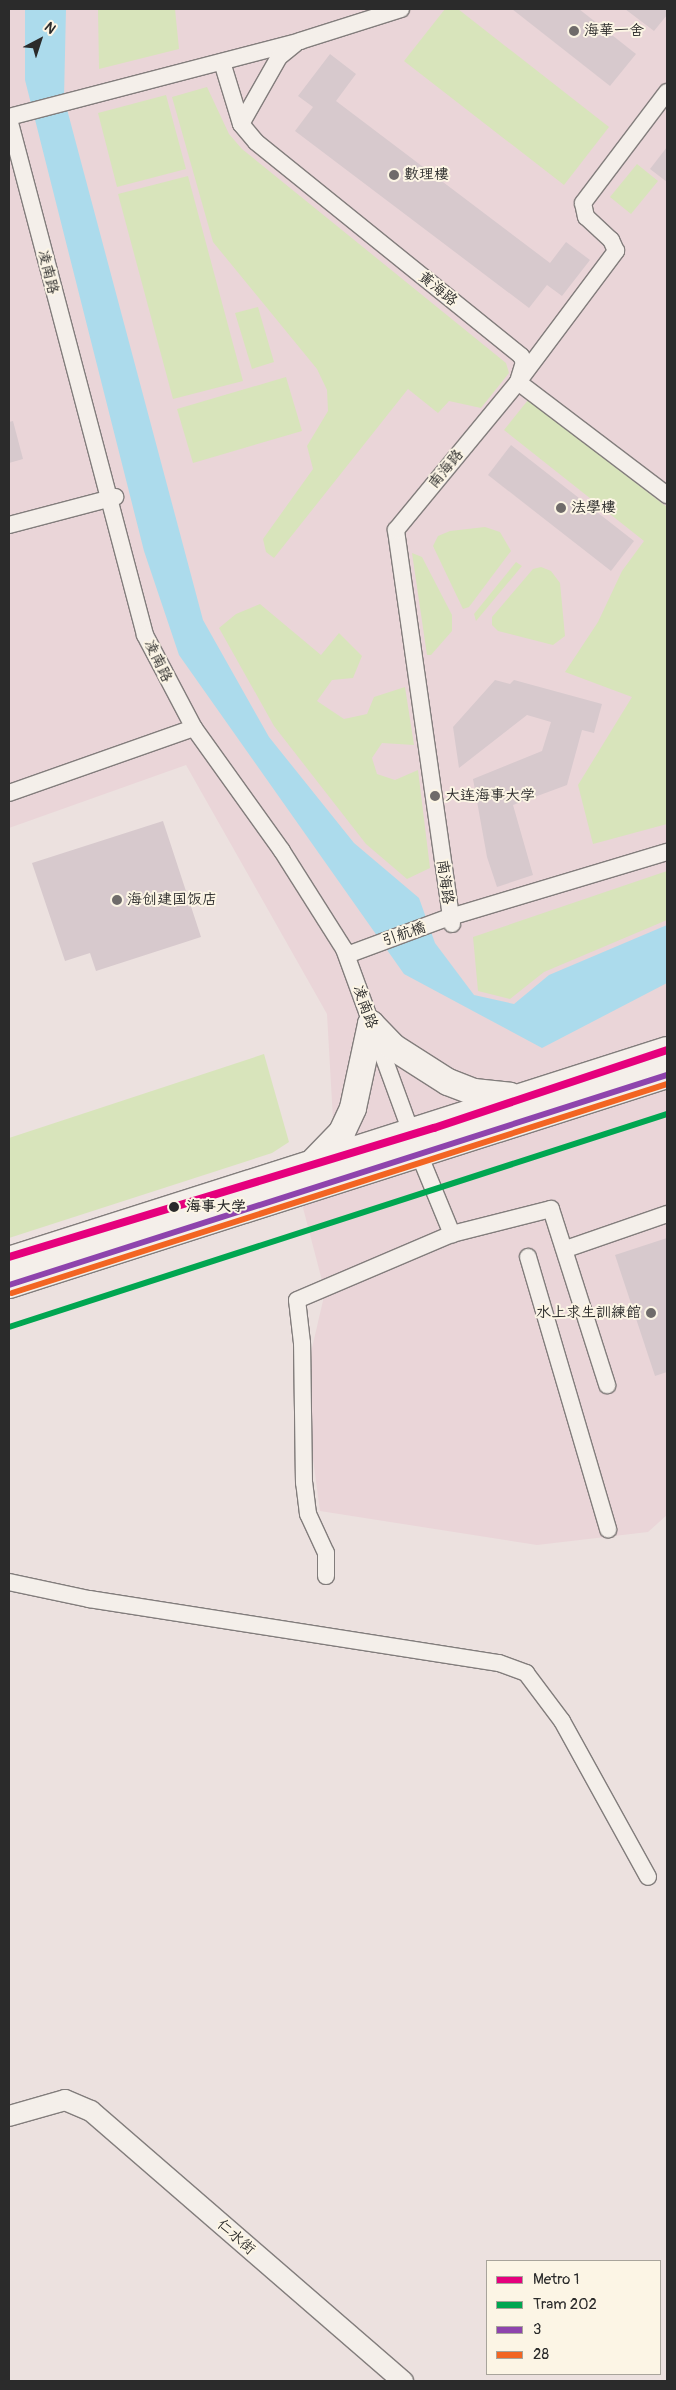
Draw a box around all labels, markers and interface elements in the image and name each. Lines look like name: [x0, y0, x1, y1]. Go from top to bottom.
north arrow: [15, 15, 65, 65]
text: N: [41, 19, 59, 38]
place label: 海華一舍: [584, 22, 644, 40]
marker: 海華一舍: [568, 25, 580, 37]
place label: 數理樓: [404, 166, 449, 184]
marker: 數理樓: [388, 169, 400, 181]
street label: 凌南路: [34, 248, 62, 296]
street label: 黃海路: [415, 268, 461, 310]
street label: 南海路: [425, 446, 467, 492]
place label: 法學樓: [571, 499, 616, 517]
marker: 法學樓: [555, 502, 567, 514]
street label: 凌南路: [140, 637, 176, 685]
place label: 大连海事大学: [445, 787, 535, 805]
marker: 大连海事大学: [429, 790, 441, 802]
street label: 南海路: [433, 858, 457, 906]
place label: 海创建国饭店: [127, 891, 217, 909]
marker: 海创建国饭店: [111, 894, 123, 906]
street label: 引航橋: [380, 918, 428, 950]
street label: 凌南路: [349, 983, 381, 1031]
marker: 海事大学: [165, 1198, 183, 1216]
place label: 海事大学: [186, 1198, 246, 1216]
place label: 水上求生訓練館: [536, 1304, 641, 1322]
marker: 水上求生訓練館: [645, 1307, 657, 1319]
street label: 仁水街: [213, 2215, 259, 2259]
legend: [486, 2260, 661, 2375]
text: Metro 1: [533, 2270, 579, 2289]
text: Tram 202: [533, 2295, 597, 2314]
text: 3: [533, 2320, 541, 2339]
text: 28: [533, 2345, 549, 2364]

